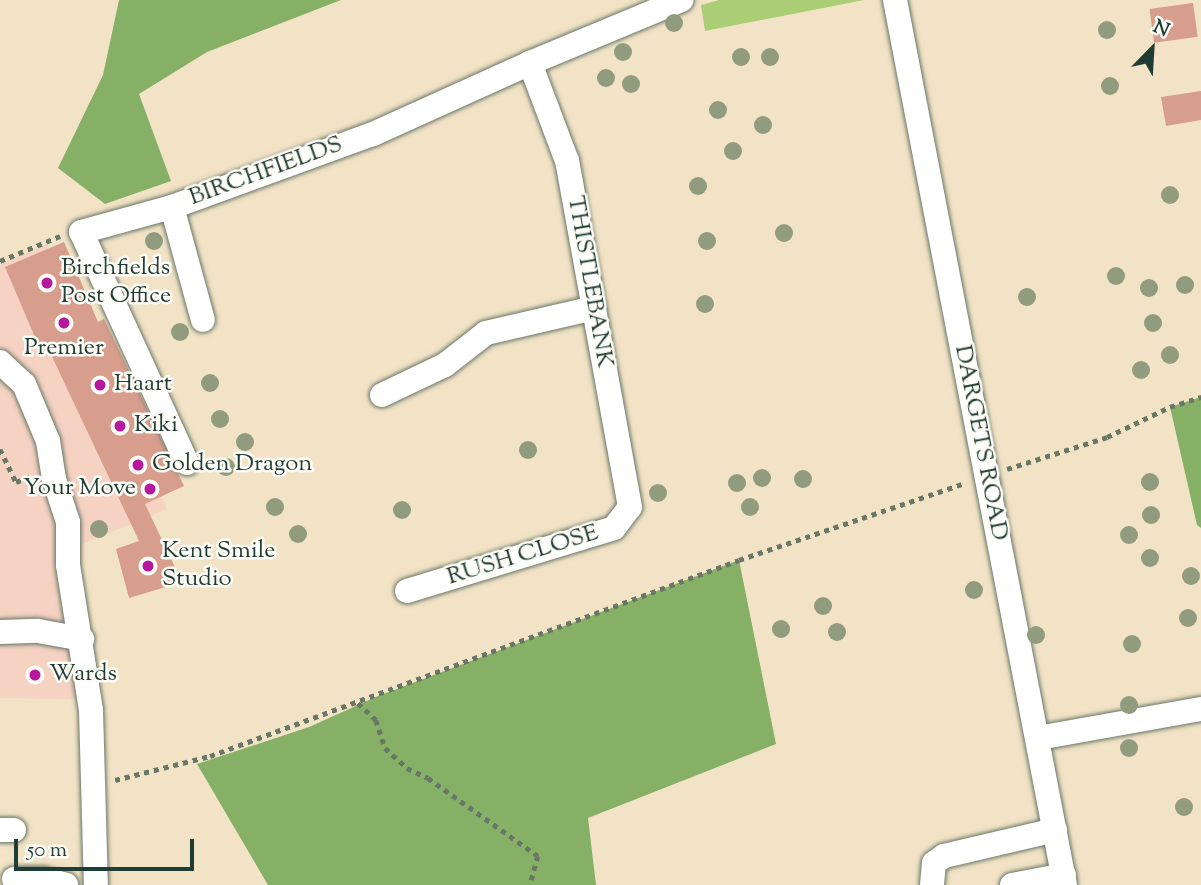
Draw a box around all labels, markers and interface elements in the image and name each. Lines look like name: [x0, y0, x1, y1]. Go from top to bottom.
north arrow: [1117, 14, 1187, 84]
text: N: [1148, 14, 1173, 45]
street label: BIRCHFIELDS: [185, 131, 347, 213]
street label: THISTLEBANK: [560, 194, 618, 370]
place label: Birchfields Post Office: [61, 255, 171, 311]
marker: Birchfields Post Office: [39, 275, 55, 291]
marker: Premier: [56, 315, 72, 331]
place label: Premier: [24, 335, 104, 363]
street label: DARGETS ROAD: [947, 343, 1013, 543]
place label: Haart: [114, 371, 172, 399]
marker: Haart: [92, 377, 108, 393]
place label: Kiki: [134, 412, 178, 440]
marker: Kiki: [112, 418, 128, 434]
place label: Golden Dragon: [152, 451, 313, 479]
marker: Golden Dragon: [130, 457, 146, 473]
place label: Your Move: [23, 475, 136, 503]
marker: Your Move: [142, 481, 158, 497]
street label: RUSH CLOSE: [444, 519, 602, 593]
place label: Kent Smile Studio: [162, 538, 275, 594]
marker: Kent Smile Studio: [140, 558, 156, 574]
place label: Wards: [49, 661, 117, 689]
marker: Wards: [27, 667, 43, 683]
scale bar: [18, 826, 198, 870]
text: 50 m: [27, 836, 67, 866]

